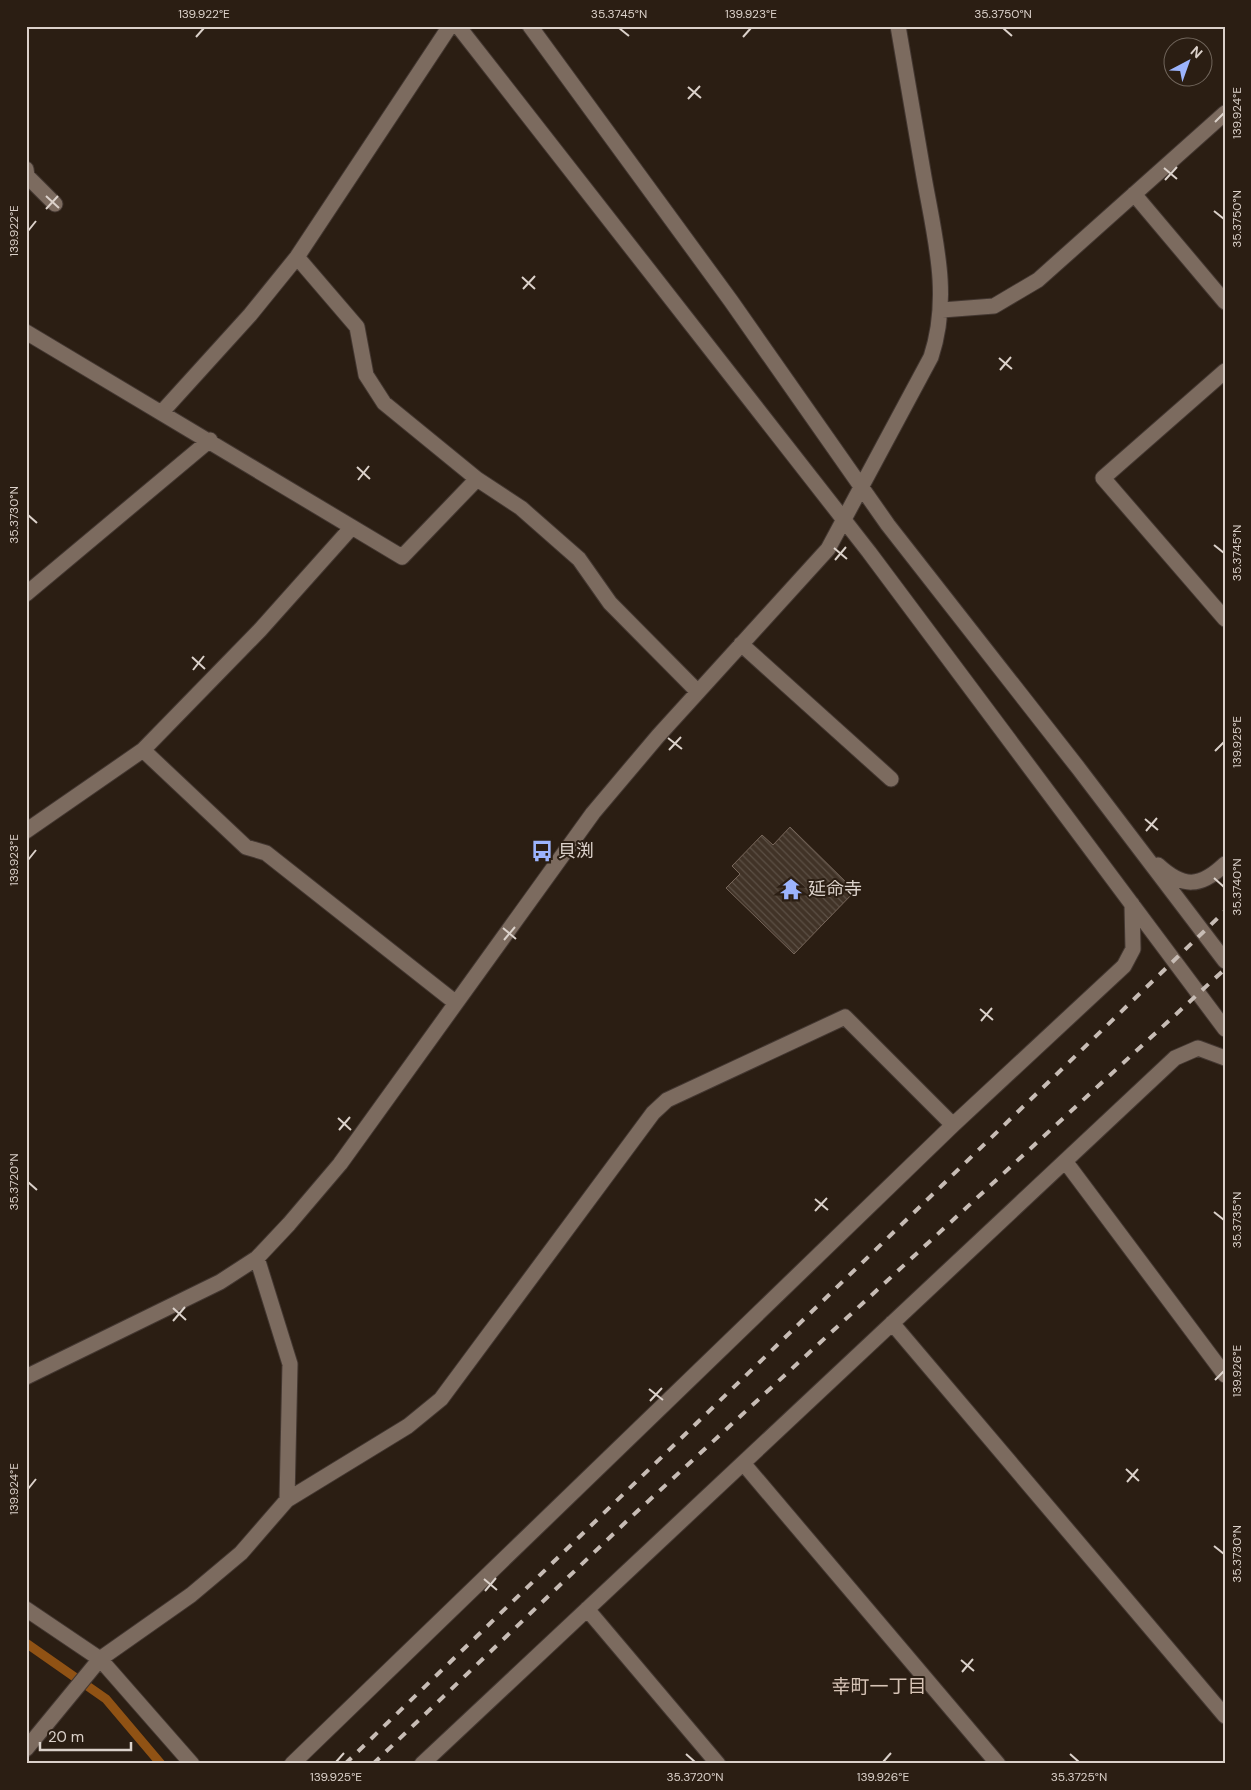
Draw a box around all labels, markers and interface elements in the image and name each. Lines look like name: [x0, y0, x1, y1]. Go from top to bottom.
text: 139.922°E: [178, 6, 230, 22]
text: 35.3745°N: [591, 6, 647, 22]
text: 139.923°E: [725, 6, 777, 22]
text: 35.3750°N: [974, 6, 1032, 22]
north arrow: [1164, 38, 1214, 88]
text: N: [1187, 42, 1206, 62]
text: 139.924°E: [1229, 87, 1245, 139]
text: 35.3750°N: [1229, 190, 1245, 248]
text: 139.922°E: [6, 205, 22, 257]
text: 35.3730°N: [6, 486, 22, 544]
text: 35.3745°N: [1229, 525, 1245, 581]
text: 139.925°E: [1229, 716, 1245, 768]
text: 139.923°E: [6, 834, 22, 886]
bus stop icon: 貝渕: [529, 838, 555, 864]
place label: 貝渕: [558, 839, 594, 863]
text: 35.3740°N: [1229, 858, 1245, 916]
temple icon: 延命寺: [778, 876, 804, 902]
place label: 延命寺: [808, 877, 862, 901]
text: 35.3720°N: [6, 1153, 22, 1211]
text: 35.3735°N: [1229, 1192, 1245, 1248]
text: 139.926°E: [1229, 1345, 1245, 1397]
text: 139.924°E: [6, 1463, 22, 1515]
text: 35.3730°N: [1229, 1525, 1245, 1583]
district label: 幸町一丁目: [831, 1674, 927, 1699]
scale bar: [40, 1720, 131, 1752]
text: 20 m: [48, 1727, 84, 1747]
text: 139.925°E: [310, 1769, 362, 1785]
text: 35.3720°N: [666, 1769, 724, 1785]
text: 139.926°E: [857, 1769, 909, 1785]
text: 35.3725°N: [1051, 1769, 1107, 1785]

